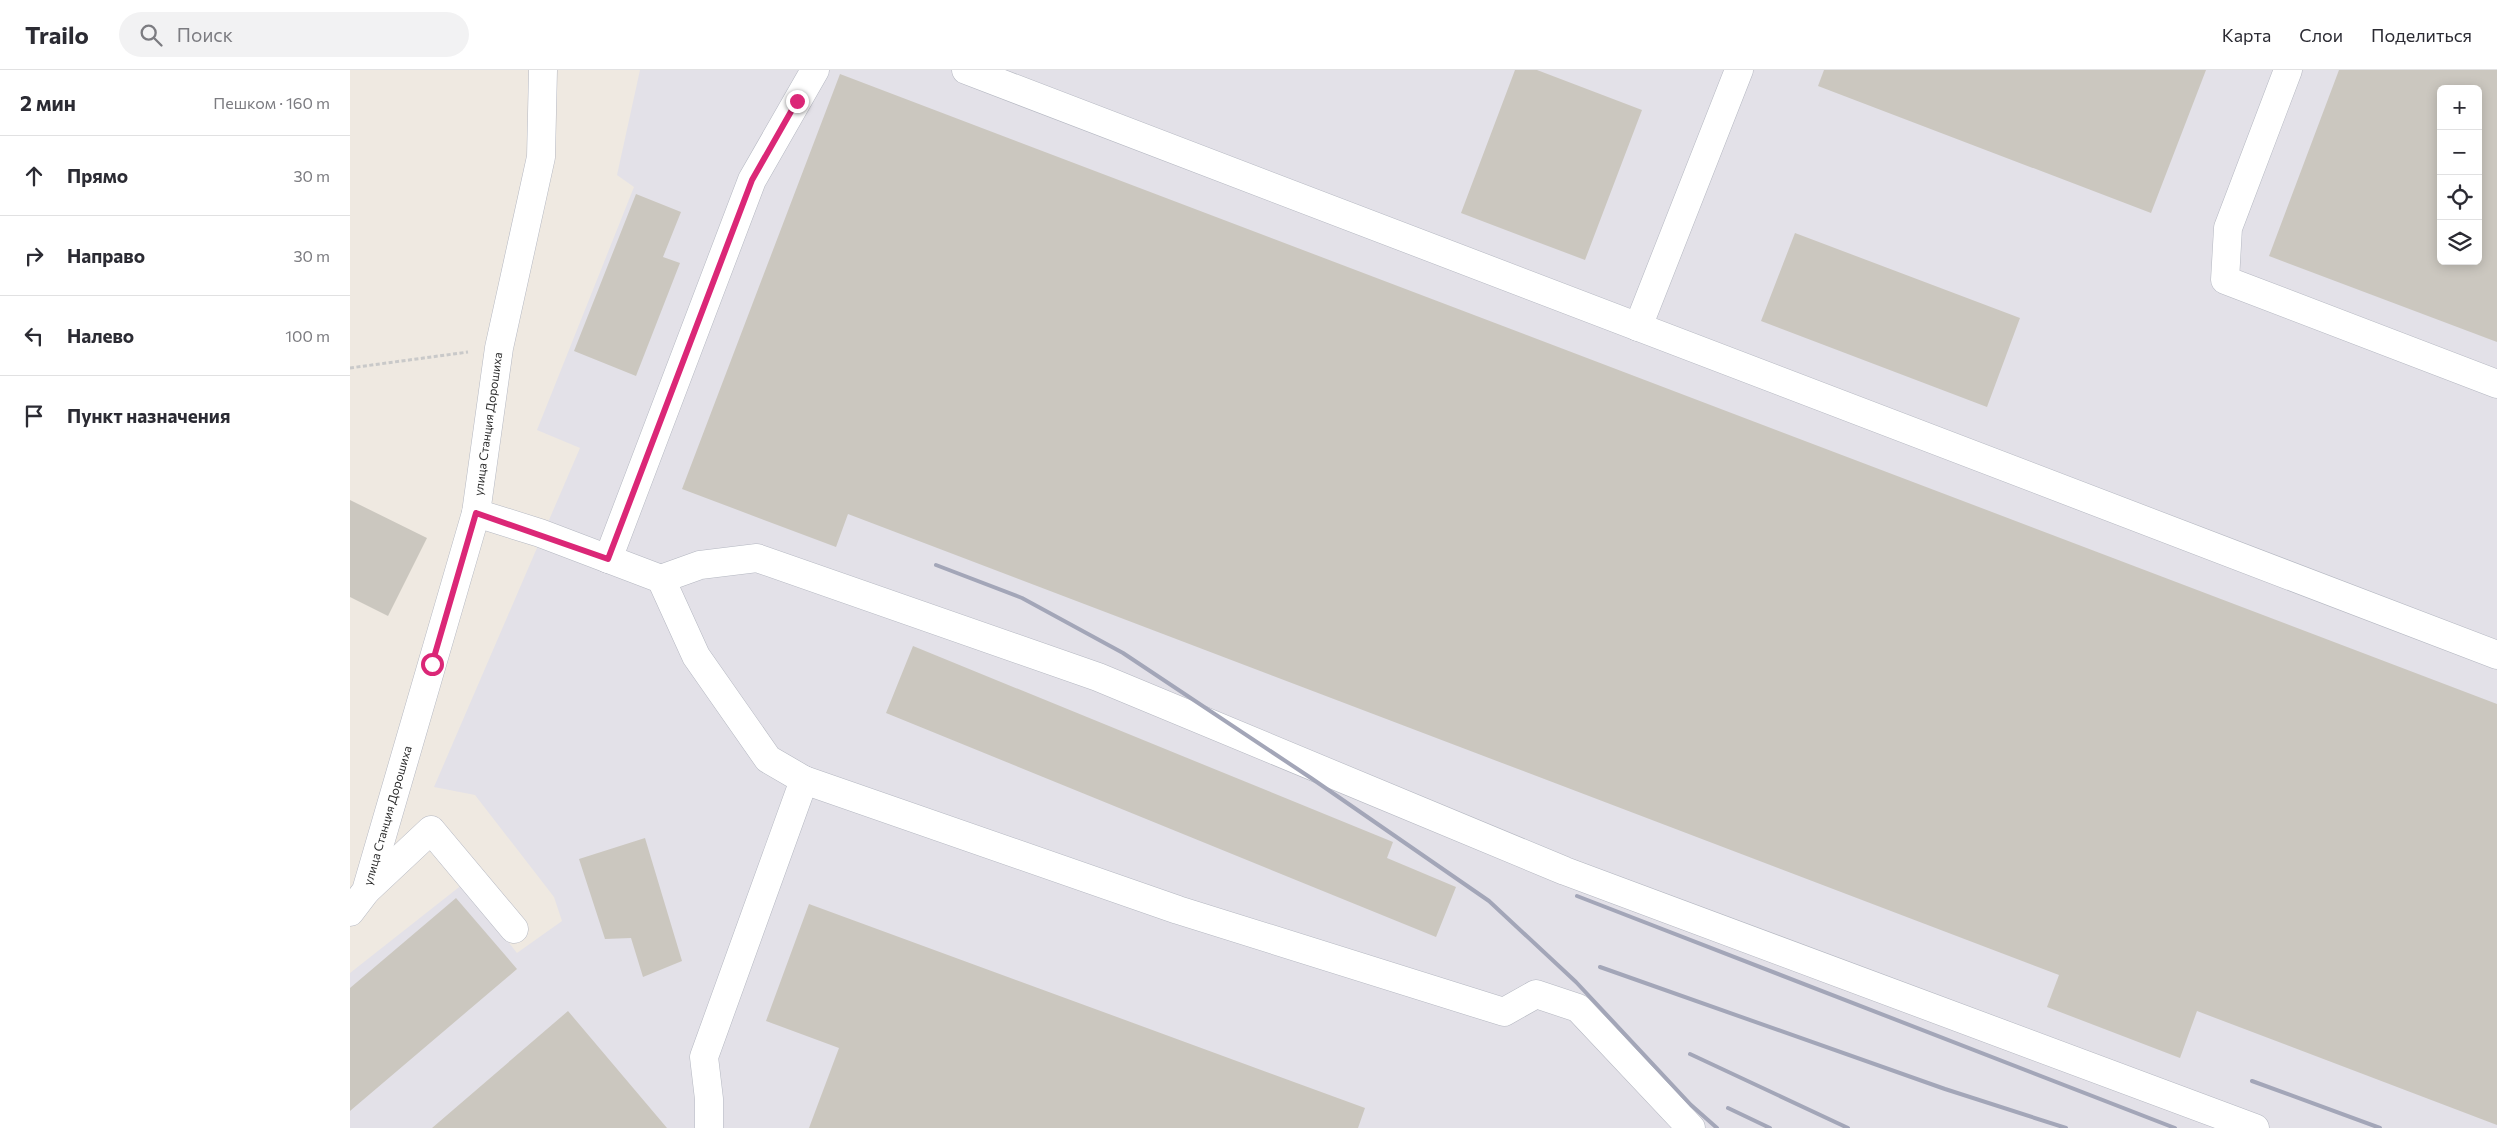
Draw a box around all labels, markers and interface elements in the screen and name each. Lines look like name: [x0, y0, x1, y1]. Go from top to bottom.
search box: [119, 12, 469, 57]
text: Trailo: [25, 20, 89, 49]
icon: search: [137, 21, 165, 49]
text: Поиск: [177, 23, 233, 46]
text: Карта: [2222, 24, 2271, 46]
text: Слои: [2299, 24, 2343, 46]
text: Поделиться: [2371, 24, 2472, 46]
map controls: [2437, 85, 2482, 265]
button: +: [2437, 85, 2482, 130]
text: 2 мин: [20, 90, 76, 115]
route end: [786, 90, 809, 113]
text: Пешком · 160 m: [213, 93, 330, 112]
button: −: [2437, 130, 2482, 175]
icon: ahead: [20, 162, 48, 190]
text: Прямо: [67, 164, 128, 187]
text: 30 m: [293, 166, 330, 185]
button: locate: [2437, 175, 2482, 220]
button: layers: [2437, 220, 2482, 265]
icon: right: [20, 242, 48, 270]
text: Направо: [67, 244, 145, 267]
text: 30 m: [293, 246, 330, 265]
icon: left: [20, 322, 48, 350]
text: Налево: [67, 324, 134, 347]
text: 100 m: [285, 326, 330, 345]
street label: улица Станция Дорошиха: [471, 351, 504, 496]
icon: arrive: [20, 402, 48, 430]
text: Пункт назначения: [67, 404, 230, 427]
route start: [421, 653, 444, 676]
street label: улица Станция Дорошиха: [360, 744, 414, 887]

